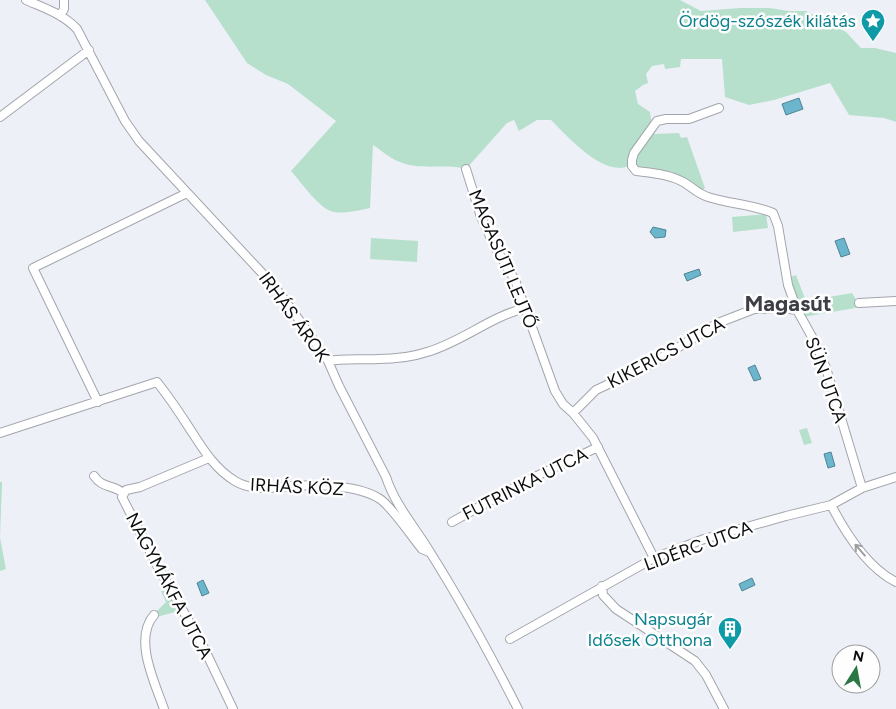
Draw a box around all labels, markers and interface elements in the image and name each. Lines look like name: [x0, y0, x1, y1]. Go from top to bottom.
place icon: Ördög-szószék kilátás: [860, 8, 886, 42]
place label: Ördög-szószék kilátás: [679, 10, 856, 32]
street label: MAGASÚTI LEJTŐ: [464, 186, 542, 332]
street label: IRHÁS ÁROK: [254, 268, 334, 366]
district label: Magasút: [744, 290, 832, 317]
street label: KIKERICS UTCA: [604, 313, 728, 393]
street label: SÜN UTCA: [800, 334, 852, 426]
street label: FUTRINKA UTCA: [459, 443, 591, 525]
street label: IRHÁS KÖZ: [250, 474, 344, 500]
street label: NAGYMÁKFA UTCA: [121, 509, 217, 663]
street label: LIDÉRC UTCA: [641, 516, 755, 576]
one-way arrow: [854, 543, 866, 556]
place label: Napsugár Idősek Otthona: [587, 608, 712, 651]
building icon: Napsugár Idősek Otthona: [717, 616, 743, 650]
north arrow: [831, 644, 881, 694]
text: N: [851, 647, 865, 666]

